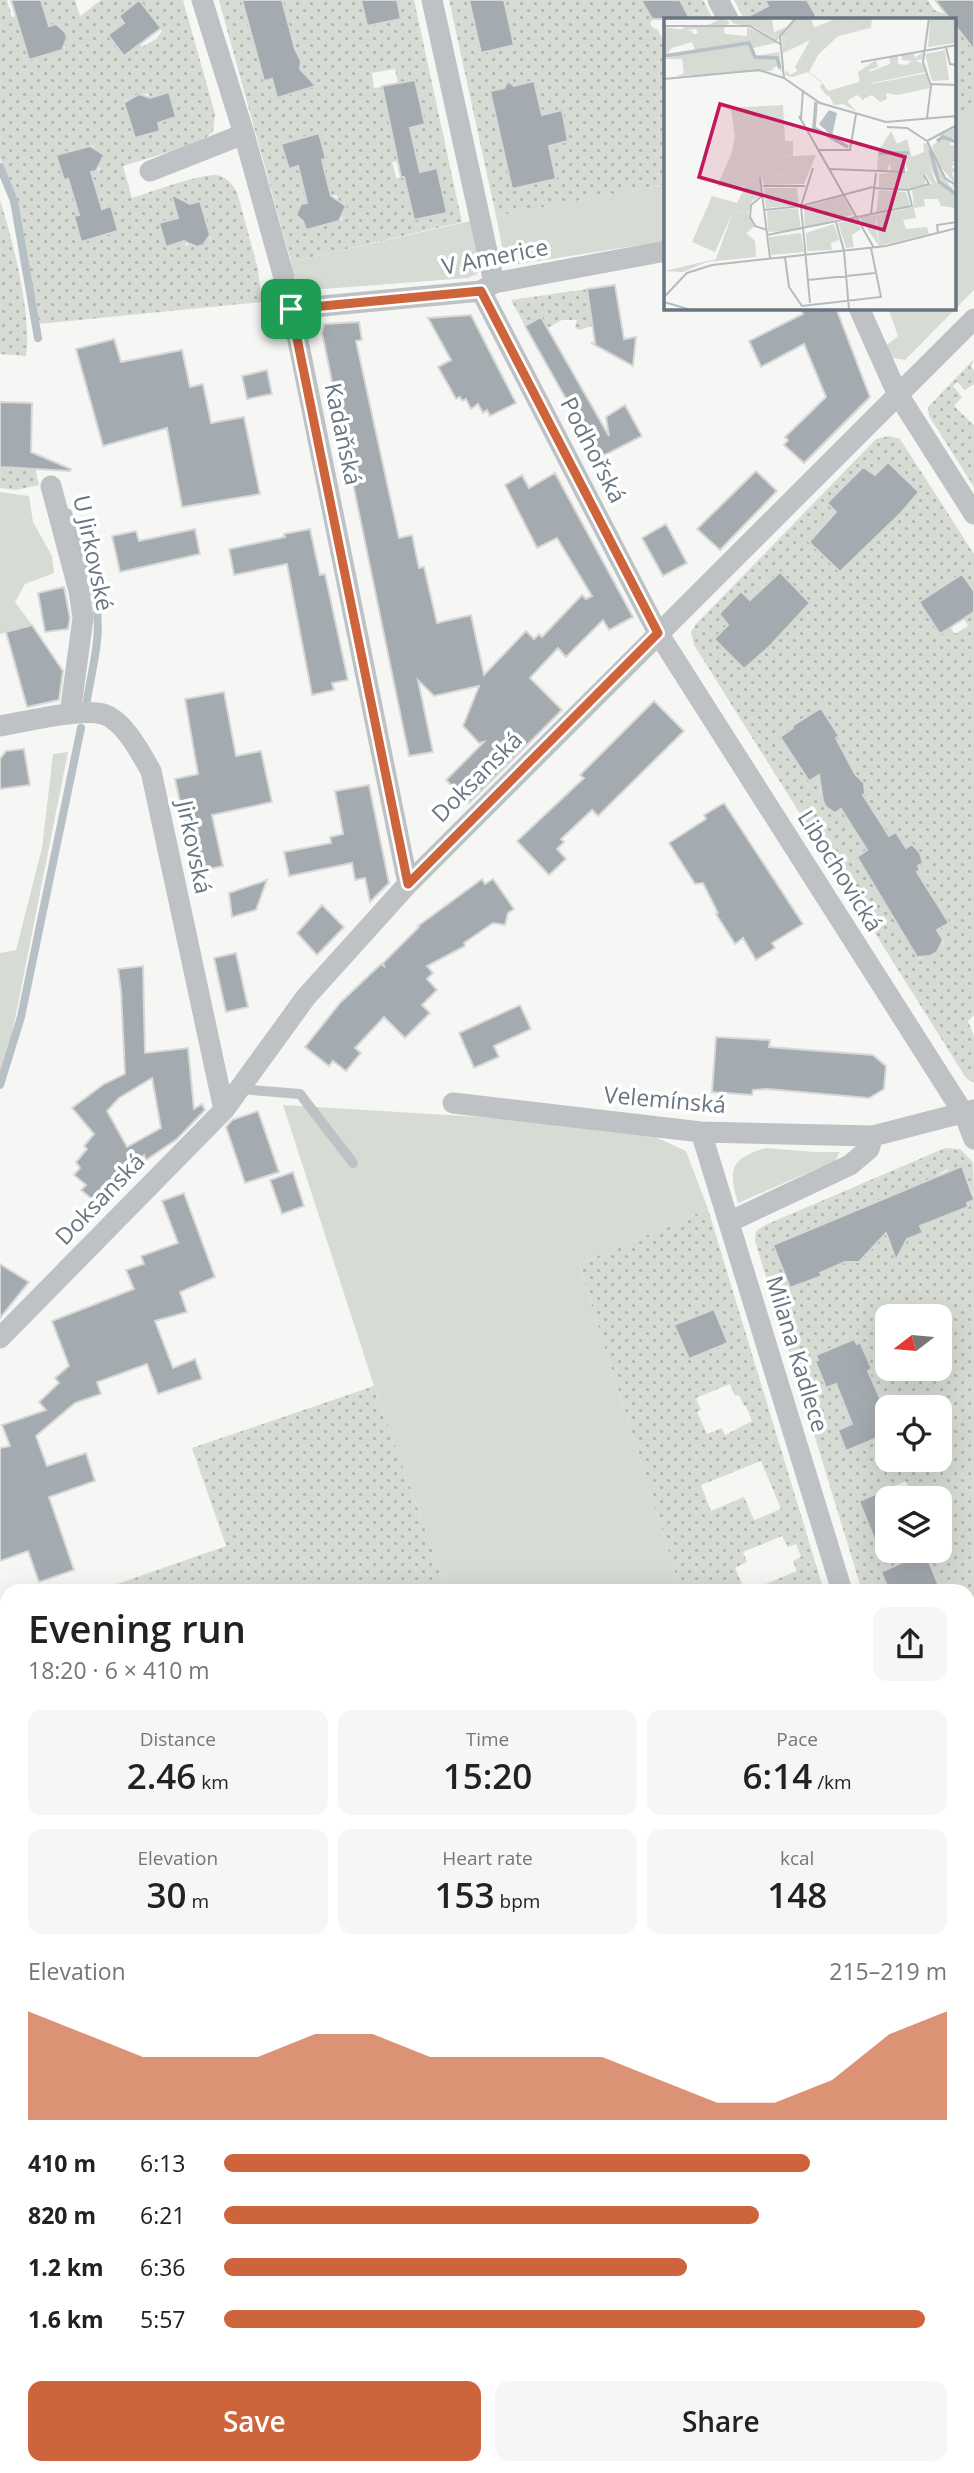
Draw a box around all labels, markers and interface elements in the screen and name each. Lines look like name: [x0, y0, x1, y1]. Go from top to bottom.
inset map: [664, 18, 956, 310]
street label: V Americe: [439, 230, 551, 282]
pin: [261, 279, 321, 339]
icon: arrive: [272, 290, 310, 328]
street label: Kadaňská: [318, 380, 370, 488]
street label: Podhořská: [554, 391, 634, 508]
street label: U Jirkovské: [66, 492, 122, 614]
street label: Doksanská: [424, 724, 529, 829]
street label: Jirkovská: [169, 795, 220, 896]
street label: Libochovická: [791, 804, 891, 937]
street label: Velemínská: [603, 1078, 727, 1120]
street label: Doksanská: [47, 1145, 151, 1251]
street label: Milana Kadlece: [759, 1272, 837, 1436]
north arrow: [875, 1304, 952, 1381]
map controls: [875, 1304, 952, 1563]
button: locate: [875, 1395, 952, 1472]
button: layers: [875, 1486, 952, 1563]
text: Evening run: [28, 1602, 246, 1654]
button: share: [873, 1607, 947, 1681]
text: 18:20 · 6 × 410 m: [28, 1654, 210, 1686]
text: Distance: [140, 1726, 216, 1752]
text: Time: [466, 1726, 509, 1752]
text: Pace: [776, 1726, 818, 1752]
text: 2.46: [127, 1752, 196, 1799]
text: 15:20: [443, 1752, 532, 1799]
text: 6:14: [743, 1752, 812, 1799]
text: km: [196, 1769, 229, 1795]
text: /km: [812, 1769, 852, 1795]
text: Elevation: [137, 1845, 218, 1871]
text: Heart rate: [442, 1845, 533, 1871]
text: kcal: [780, 1845, 814, 1871]
text: 30: [147, 1871, 187, 1918]
text: 153: [435, 1871, 495, 1918]
text: 148: [767, 1871, 827, 1918]
text: m: [187, 1888, 209, 1914]
text: bpm: [495, 1888, 540, 1914]
text: Elevation: [28, 1955, 126, 1987]
text: 215–219 m: [829, 1955, 947, 1987]
text: 410 m: [28, 2147, 96, 2179]
text: 6:13: [140, 2147, 186, 2179]
text: 820 m: [28, 2199, 96, 2231]
text: 6:21: [140, 2199, 186, 2231]
text: 1.2 km: [28, 2251, 104, 2283]
text: 6:36: [140, 2251, 186, 2283]
text: 1.6 km: [28, 2303, 104, 2335]
text: 5:57: [140, 2303, 186, 2335]
button: Save: [28, 2381, 481, 2461]
button: Share: [495, 2381, 947, 2461]

